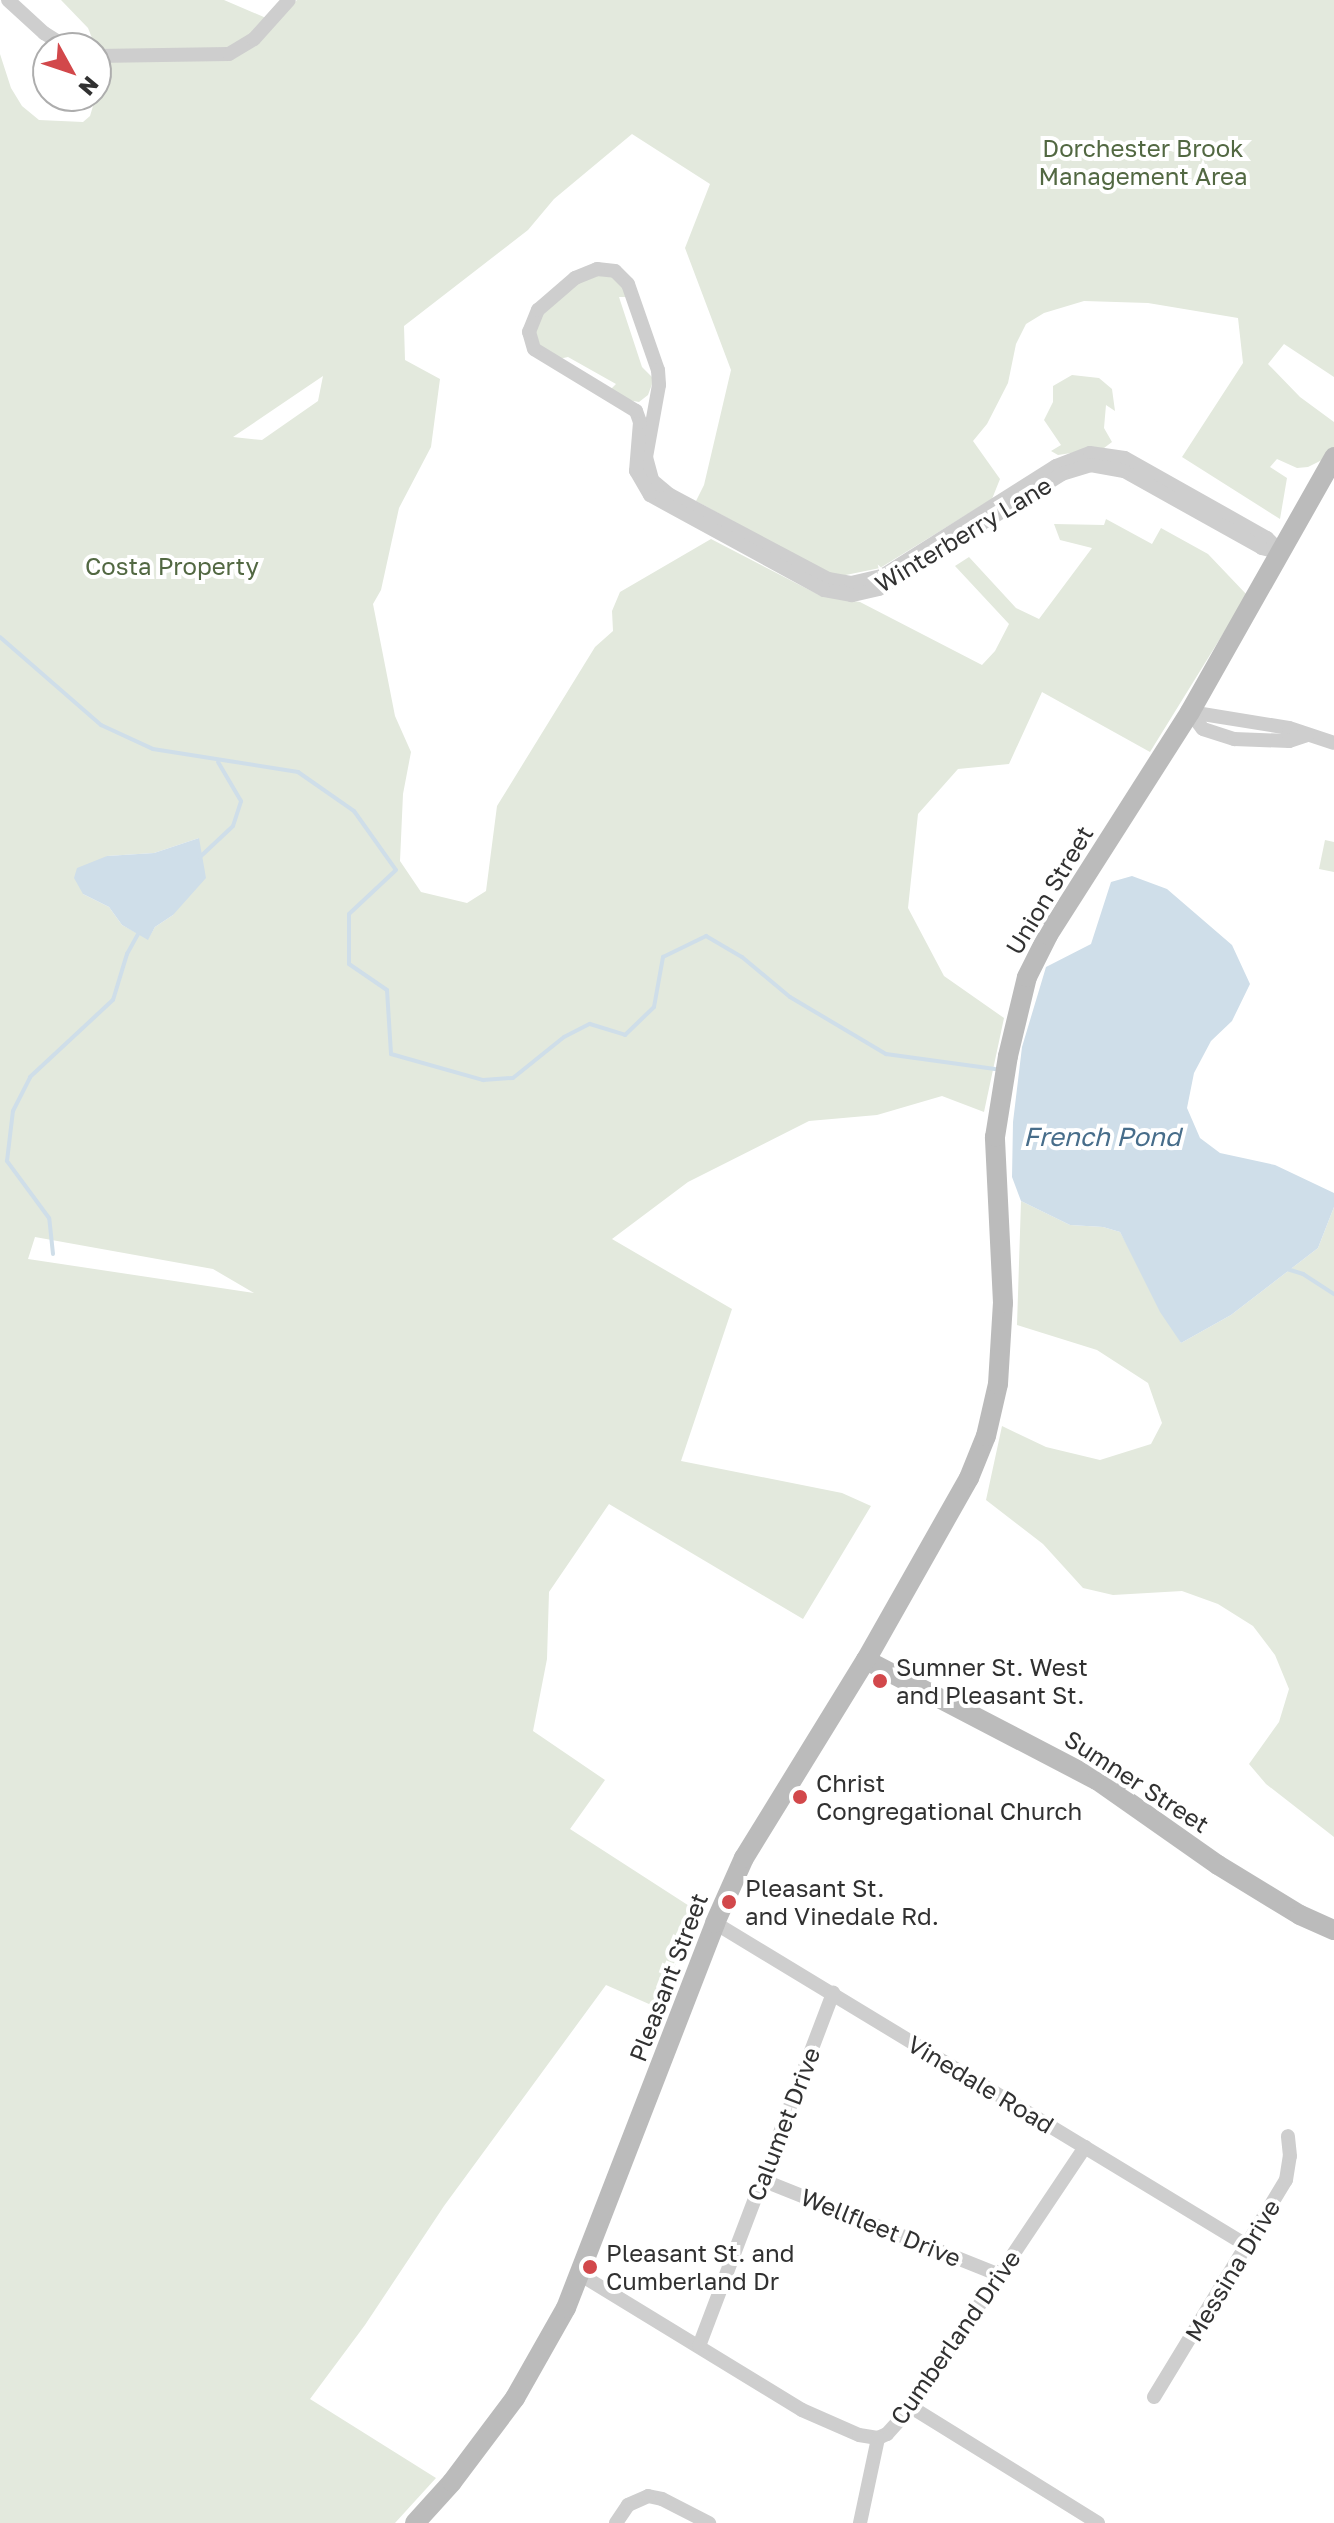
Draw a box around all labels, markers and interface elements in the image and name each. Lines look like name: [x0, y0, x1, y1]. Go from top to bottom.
north arrow: [32, 32, 112, 112]
text: N: [74, 71, 105, 102]
park label: Dorchester Brook Management Area: [1038, 134, 1248, 190]
street label: Winterberry Lane: [870, 470, 1056, 598]
park label: Costa Property: [85, 552, 259, 580]
street label: Union Street: [999, 820, 1099, 960]
water label: French Pond: [1023, 1121, 1181, 1153]
place label: Sumner St. West and Pleasant St.: [896, 1653, 1088, 1709]
marker: Sumner St. West and Pleasant St.: [871, 1672, 889, 1690]
street label: Sumner Street: [1059, 1724, 1215, 1838]
place label: Christ Congregational Church: [816, 1769, 1082, 1825]
marker: Christ Congregational Church: [791, 1788, 809, 1806]
place label: Pleasant St. and Vinedale Rd.: [745, 1874, 939, 1930]
street label: Pleasant Street: [623, 1889, 713, 2065]
marker: Pleasant St. and Vinedale Rd.: [720, 1893, 738, 1911]
street label: Vinedale Road: [903, 2029, 1059, 2139]
street label: Calumet Drive: [740, 2043, 826, 2205]
street label: Wellfleet Drive: [797, 2182, 965, 2272]
street label: Messina Drive: [1178, 2194, 1286, 2346]
place label: Pleasant St. and Cumberland Dr: [606, 2239, 795, 2295]
street label: Cumberland Drive: [884, 2244, 1026, 2430]
marker: Pleasant St. and Cumberland Dr: [581, 2258, 599, 2276]

